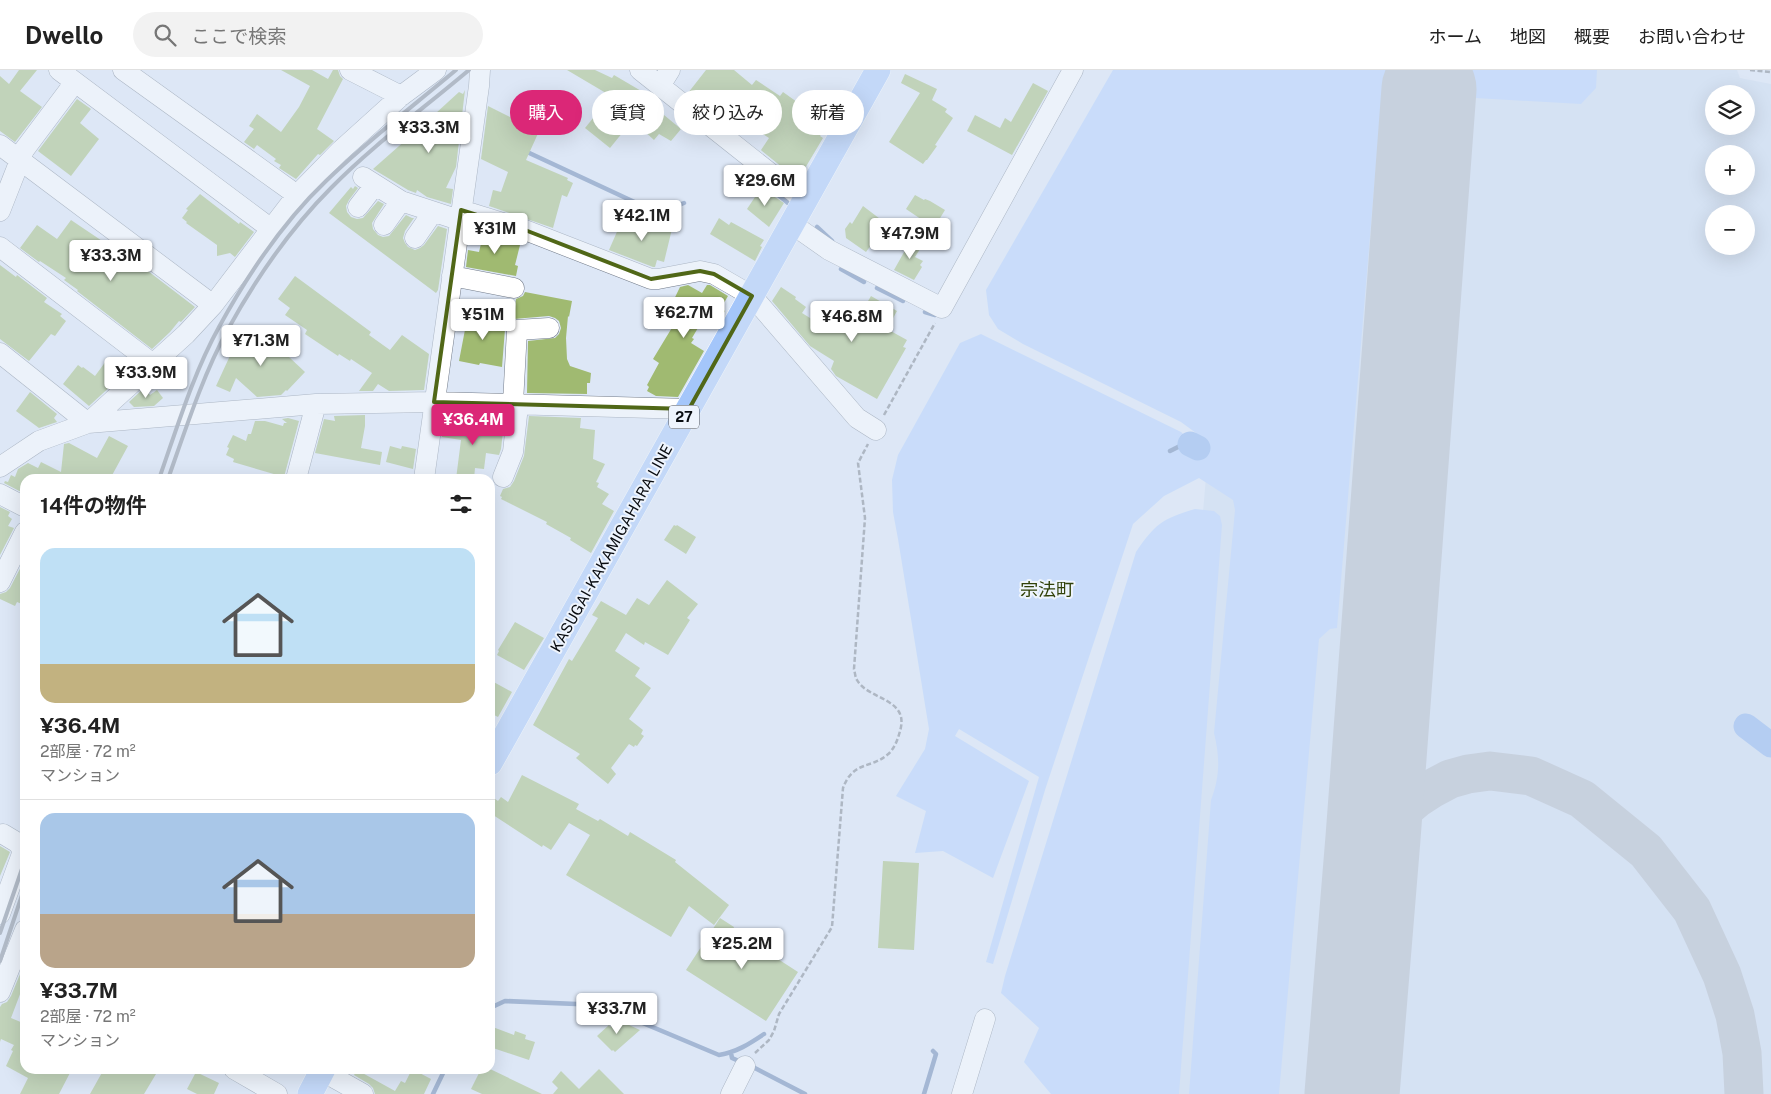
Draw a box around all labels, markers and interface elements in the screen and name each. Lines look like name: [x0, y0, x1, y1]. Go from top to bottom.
search box: [133, 12, 483, 57]
text: Dwello: [25, 21, 103, 49]
icon: search: [151, 21, 179, 49]
text: ここで検索: [191, 25, 286, 47]
text: ホーム: [1429, 26, 1482, 47]
text: 地図: [1510, 26, 1546, 47]
text: 概要: [1574, 26, 1610, 47]
text: お問い合わせ: [1638, 26, 1746, 47]
map controls: [1705, 85, 1755, 255]
button: layers: [1705, 85, 1755, 135]
chip: 購入: [510, 90, 582, 135]
chip: 賃貸: [592, 90, 664, 135]
chip: 絞り込み: [674, 90, 782, 135]
chip: 新着: [792, 90, 864, 135]
pin: ¥33.3M: [388, 112, 470, 154]
text: ¥33.3M: [398, 118, 460, 137]
button: +: [1705, 145, 1755, 195]
pin: ¥29.6M: [724, 164, 806, 207]
text: ¥29.6M: [735, 171, 795, 190]
pin: ¥42.1M: [601, 200, 683, 242]
button: −: [1705, 205, 1755, 255]
text: ¥42.1M: [613, 206, 671, 225]
pin: ¥31M: [465, 212, 525, 255]
pin: ¥47.9M: [869, 218, 951, 260]
text: ¥31M: [474, 219, 516, 238]
text: ¥47.9M: [881, 224, 939, 243]
pin: ¥33.3M: [70, 240, 152, 282]
text: ¥33.3M: [80, 246, 142, 265]
pin: ¥62.7M: [643, 296, 725, 339]
pin: ¥51M: [453, 298, 513, 341]
pin: ¥46.8M: [811, 300, 893, 343]
text: ¥62.7M: [655, 303, 713, 322]
text: ¥51M: [462, 305, 504, 324]
text: ¥46.8M: [821, 307, 883, 326]
pin: ¥71.3M: [220, 324, 302, 367]
text: ¥71.3M: [232, 331, 290, 350]
pin: ¥33.9M: [105, 356, 187, 399]
text: ¥33.9M: [115, 363, 177, 382]
pin: ¥36.4M: [432, 404, 514, 446]
road number: 27: [669, 406, 699, 428]
text: ¥36.4M: [442, 410, 504, 429]
street label: KASUGAI-KAKAMIGAHARA LINE: [547, 441, 675, 655]
icon: filters: [447, 490, 475, 518]
text: 14件の物件: [40, 493, 147, 518]
district label: 宗法町: [1020, 579, 1074, 600]
icon: home: [213, 580, 303, 670]
text: ¥36.4M: [40, 713, 120, 738]
text: 2部屋 · 72 m²: [40, 742, 136, 761]
text: マンション: [40, 766, 120, 785]
icon: home: [213, 846, 303, 936]
pin: ¥25.2M: [701, 928, 783, 970]
text: ¥25.2M: [712, 934, 772, 953]
text: ¥33.7M: [40, 978, 118, 1003]
pin: ¥33.7M: [576, 992, 658, 1035]
text: ¥33.7M: [587, 999, 647, 1018]
text: 2部屋 · 72 m²: [40, 1007, 136, 1026]
text: マンション: [40, 1031, 120, 1050]

